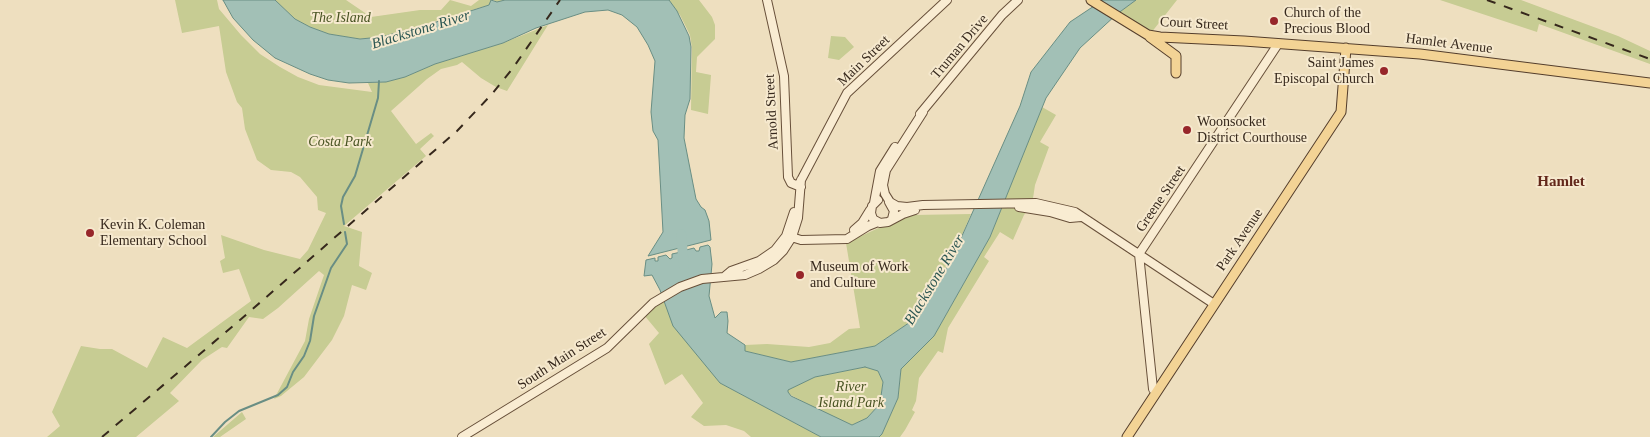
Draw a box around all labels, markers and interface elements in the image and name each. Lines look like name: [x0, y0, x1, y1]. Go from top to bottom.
place label: Church of the Precious Blood: [1284, 5, 1370, 38]
water label: Blackstone River: [370, 6, 472, 54]
park label: The Island: [311, 10, 371, 26]
street label: Truman Drive: [928, 11, 992, 83]
street label: Court Street: [1160, 14, 1228, 34]
marker: Church of the Precious Blood: [1268, 15, 1280, 27]
street label: Hamlet Avenue: [1405, 30, 1493, 58]
street label: Main Street: [835, 32, 893, 90]
place label: Saint James Episcopal Church: [1274, 55, 1374, 88]
marker: Saint James Episcopal Church: [1378, 65, 1390, 77]
street label: Arnold Street: [762, 74, 782, 150]
place label: Woonsocket District Courthouse: [1197, 114, 1307, 146]
marker: Woonsocket District Courthouse: [1181, 124, 1193, 136]
park label: Costa Park: [308, 134, 372, 150]
street label: Greene Street: [1133, 163, 1189, 235]
district label: Hamlet: [1537, 173, 1585, 191]
street label: Park Avenue: [1213, 206, 1267, 274]
place label: Kevin K. Coleman Elementary School: [100, 217, 207, 250]
marker: Kevin K. Coleman Elementary School: [84, 227, 96, 239]
water label: Blackstone River: [901, 232, 969, 328]
place label: Museum of Work and Culture: [810, 259, 908, 292]
marker: Museum of Work and Culture: [794, 269, 806, 281]
street label: South Main Street: [515, 324, 609, 394]
park label: River Island Park: [818, 379, 884, 412]

